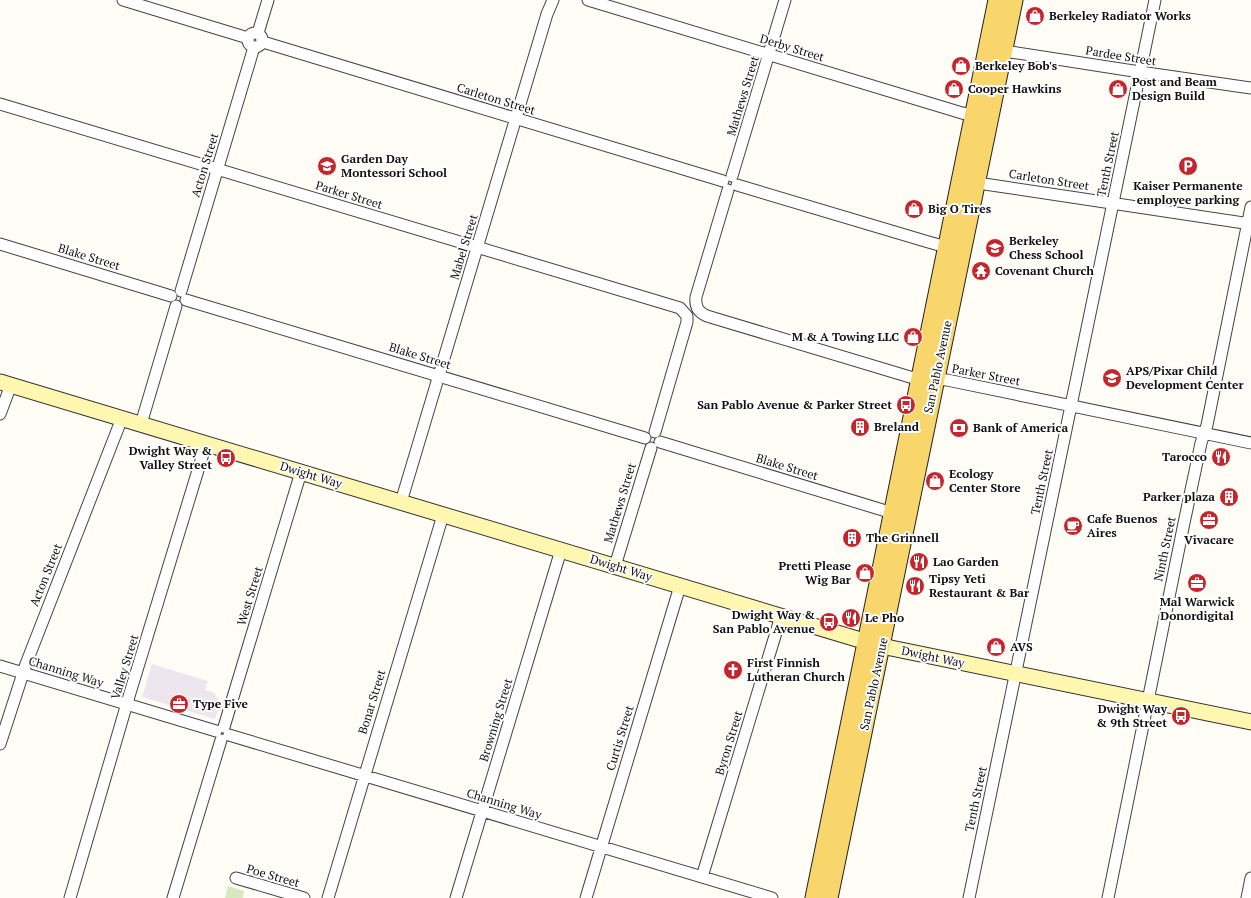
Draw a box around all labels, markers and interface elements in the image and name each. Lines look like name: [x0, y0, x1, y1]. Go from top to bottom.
shop icon: Berkeley Radiator Works: [1024, 5, 1046, 27]
place label: Berkeley Radiator Works: [1049, 8, 1191, 23]
street label: Derby Street: [758, 31, 827, 65]
street label: Pardee Street: [1085, 43, 1158, 69]
street label: Mathews Street: [723, 54, 762, 138]
shop icon: Berkeley Bob's: [950, 55, 972, 77]
place label: Berkeley Bob's: [975, 58, 1058, 73]
place label: Post and Beam Design Build: [1132, 74, 1217, 103]
shop icon: Cooper Hawkins: [943, 78, 965, 100]
shop icon: Post and Beam Design Build: [1107, 78, 1129, 100]
street label: Carleton Street: [455, 79, 538, 118]
place label: Cooper Hawkins: [968, 81, 1062, 96]
street label: Tenth Street: [1093, 129, 1122, 198]
street label: Acton Street: [188, 130, 222, 199]
place label: Garden Day Montessori School: [341, 151, 447, 180]
school or university icon: Garden Day Montessori School: [316, 155, 338, 177]
parking icon: Kaiser Permanente employee parking: [1177, 155, 1199, 177]
street label: Carleton Street: [1008, 166, 1091, 193]
street label: Parker Street: [314, 177, 385, 212]
place label: Kaiser Permanente employee parking: [1133, 178, 1243, 207]
shop icon: Big O Tires: [903, 198, 925, 220]
place label: Big O Tires: [928, 201, 992, 216]
street label: Mabel Street: [446, 212, 481, 281]
place label: Berkeley Chess School: [1009, 233, 1083, 262]
school or university icon: Berkeley Chess School: [984, 237, 1006, 259]
street label: Blake Street: [56, 240, 122, 273]
temple icon: Covenant Church: [970, 260, 992, 282]
place label: Covenant Church: [995, 263, 1094, 278]
street label: San Pablo Avenue: [920, 319, 955, 415]
shop icon: M & A Towing LLC: [902, 326, 924, 348]
place label: M & A Towing LLC: [792, 329, 899, 344]
street label: Blake Street: [387, 339, 453, 372]
street label: Parker Street: [951, 361, 1022, 389]
place label: APS/Pixar Child Development Center: [1126, 363, 1244, 392]
school or university icon: APS/Pixar Child Development Center: [1101, 367, 1123, 389]
bus stop icon: San Pablo Avenue & Parker Street: [895, 394, 917, 416]
place label: San Pablo Avenue & Parker Street: [697, 397, 892, 412]
building icon: Breland: [849, 416, 871, 438]
bank icon: Bank of America: [948, 417, 970, 439]
place label: Breland: [874, 419, 920, 434]
place label: Bank of America: [973, 420, 1068, 435]
place label: Dwight Way & Valley Street: [129, 443, 212, 472]
restaurant icon: Tarocco: [1210, 446, 1232, 468]
bus stop icon: Dwight Way & Valley Street: [215, 447, 237, 469]
street label: Tenth Street: [1027, 447, 1056, 516]
place label: Tarocco: [1162, 449, 1207, 464]
street label: Blake Street: [754, 450, 820, 483]
street label: Dwight Way: [278, 458, 345, 491]
street label: Mathews Street: [600, 461, 639, 545]
place label: Ecology Center Store: [949, 466, 1021, 495]
shop icon: Ecology Center Store: [924, 470, 946, 492]
building icon: Parker plaza: [1218, 486, 1240, 508]
place label: Parker plaza: [1143, 489, 1215, 504]
office icon: Vivacare: [1198, 509, 1220, 531]
place label: Cafe Buenos Aires: [1087, 511, 1158, 540]
cafe icon: Cafe Buenos Aires: [1062, 515, 1084, 537]
street label: Ninth Street: [1150, 515, 1179, 583]
building icon: The Grinnell: [841, 527, 863, 549]
place label: The Grinnell: [866, 530, 939, 545]
place label: Vivacare: [1184, 532, 1235, 547]
street label: Acton Street: [26, 541, 65, 608]
street label: Dwight Way: [588, 551, 655, 584]
restaurant icon: Lao Garden: [908, 551, 930, 573]
place label: Lao Garden: [933, 554, 999, 569]
place label: Pretti Please Wig Bar: [778, 558, 852, 587]
shop icon: Pretti Please Wig Bar: [854, 562, 876, 584]
street label: West Street: [233, 564, 266, 627]
place label: Tipsy Yeti Restaurant & Bar: [929, 571, 1030, 600]
office icon: Mal Warwick Donordigital: [1186, 572, 1208, 594]
restaurant icon: Tipsy Yeti Restaurant & Bar: [904, 575, 926, 597]
place label: Mal Warwick Donordigital: [1160, 594, 1234, 623]
place label: Dwight Way & San Pablo Avenue: [713, 607, 816, 636]
restaurant icon: Le Pho: [840, 607, 862, 629]
place label: Le Pho: [865, 610, 904, 625]
bus stop icon: Dwight Way & San Pablo Avenue: [818, 611, 840, 633]
street label: Valley Street: [108, 632, 142, 701]
street label: San Pablo Avenue: [856, 636, 891, 732]
shop icon: AVS: [985, 636, 1007, 658]
place label: AVS: [1010, 639, 1033, 654]
street label: Dwight Way: [900, 643, 967, 671]
street label: Channing Way: [27, 653, 106, 690]
place label: First Finnish Lutheran Church: [747, 655, 845, 684]
church icon: First Finnish Lutheran Church: [722, 659, 744, 681]
street label: Bonar Street: [355, 667, 389, 736]
street label: Browning Street: [476, 676, 515, 763]
office icon: Type Five: [168, 693, 190, 715]
place label: Type Five: [193, 696, 249, 711]
place label: Dwight Way & 9th Street: [1096, 701, 1168, 730]
street label: Curtis Street: [602, 703, 637, 772]
bus stop icon: Dwight Way & 9th Street: [1170, 705, 1192, 727]
street label: Byron Street: [712, 708, 746, 777]
street label: Tenth Street: [961, 764, 990, 833]
street label: Channing Way: [465, 785, 544, 822]
street label: Poe Street: [245, 861, 302, 890]

